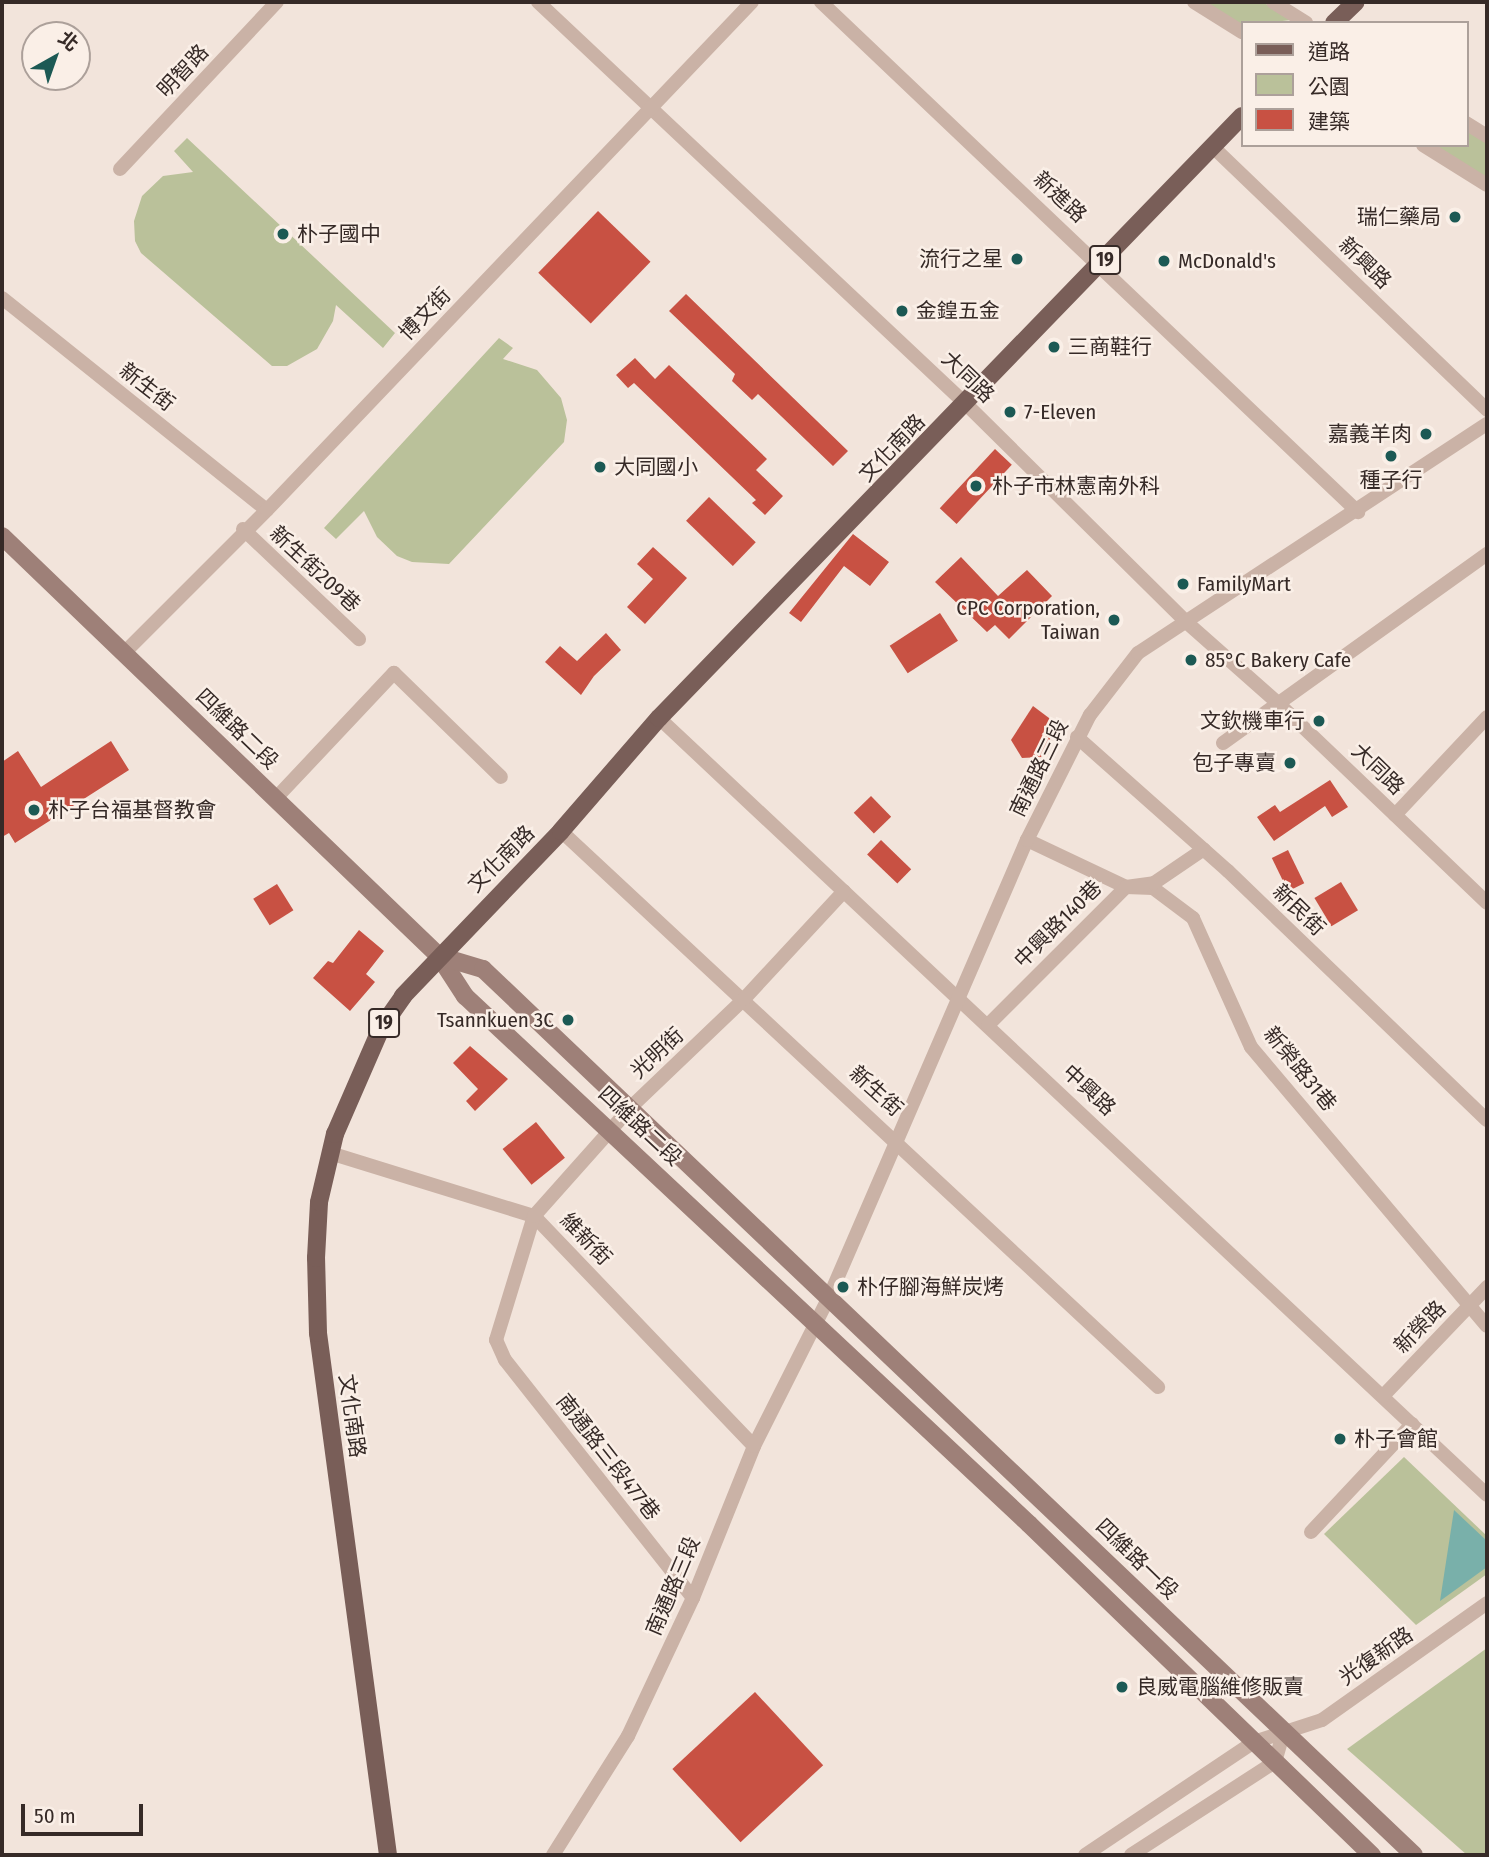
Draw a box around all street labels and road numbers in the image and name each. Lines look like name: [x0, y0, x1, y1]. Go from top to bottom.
street label: 明智路: [152, 39, 214, 103]
street label: 新進路: [1028, 166, 1092, 228]
street label: 新興路: [1334, 232, 1396, 294]
road number: 19: [1088, 244, 1122, 276]
street label: 博文街: [394, 283, 456, 345]
street label: 大同路: [937, 346, 999, 408]
street label: 新生街: [114, 358, 180, 416]
street label: 文化南路: [854, 409, 930, 487]
street label: 新生街209巷: [265, 521, 365, 617]
street label: 四維路二段: [190, 683, 284, 775]
street label: 南通路三段: [1005, 715, 1073, 821]
street label: 大同路: [1347, 738, 1409, 800]
street label: 文化南路: [462, 820, 540, 898]
street label: 中興路140巷: [1009, 875, 1107, 973]
street label: 新民街: [1268, 879, 1330, 941]
road number: 19: [366, 1007, 402, 1038]
street label: 光明街: [625, 1022, 689, 1084]
street label: 新榮路31巷: [1258, 1022, 1342, 1116]
street label: 中興路: [1057, 1059, 1121, 1121]
street label: 新生街: [844, 1061, 908, 1121]
street label: 四維路二段: [593, 1081, 687, 1171]
street label: 維新街: [555, 1208, 617, 1270]
street label: 新榮路: [1389, 1296, 1451, 1358]
street label: 文化南路: [334, 1373, 370, 1459]
street label: 南通路三段477巷: [551, 1389, 665, 1525]
street label: 四維路一段: [1090, 1513, 1184, 1605]
street label: 南通路三段: [641, 1533, 705, 1639]
street label: 光復新路: [1334, 1622, 1418, 1690]

